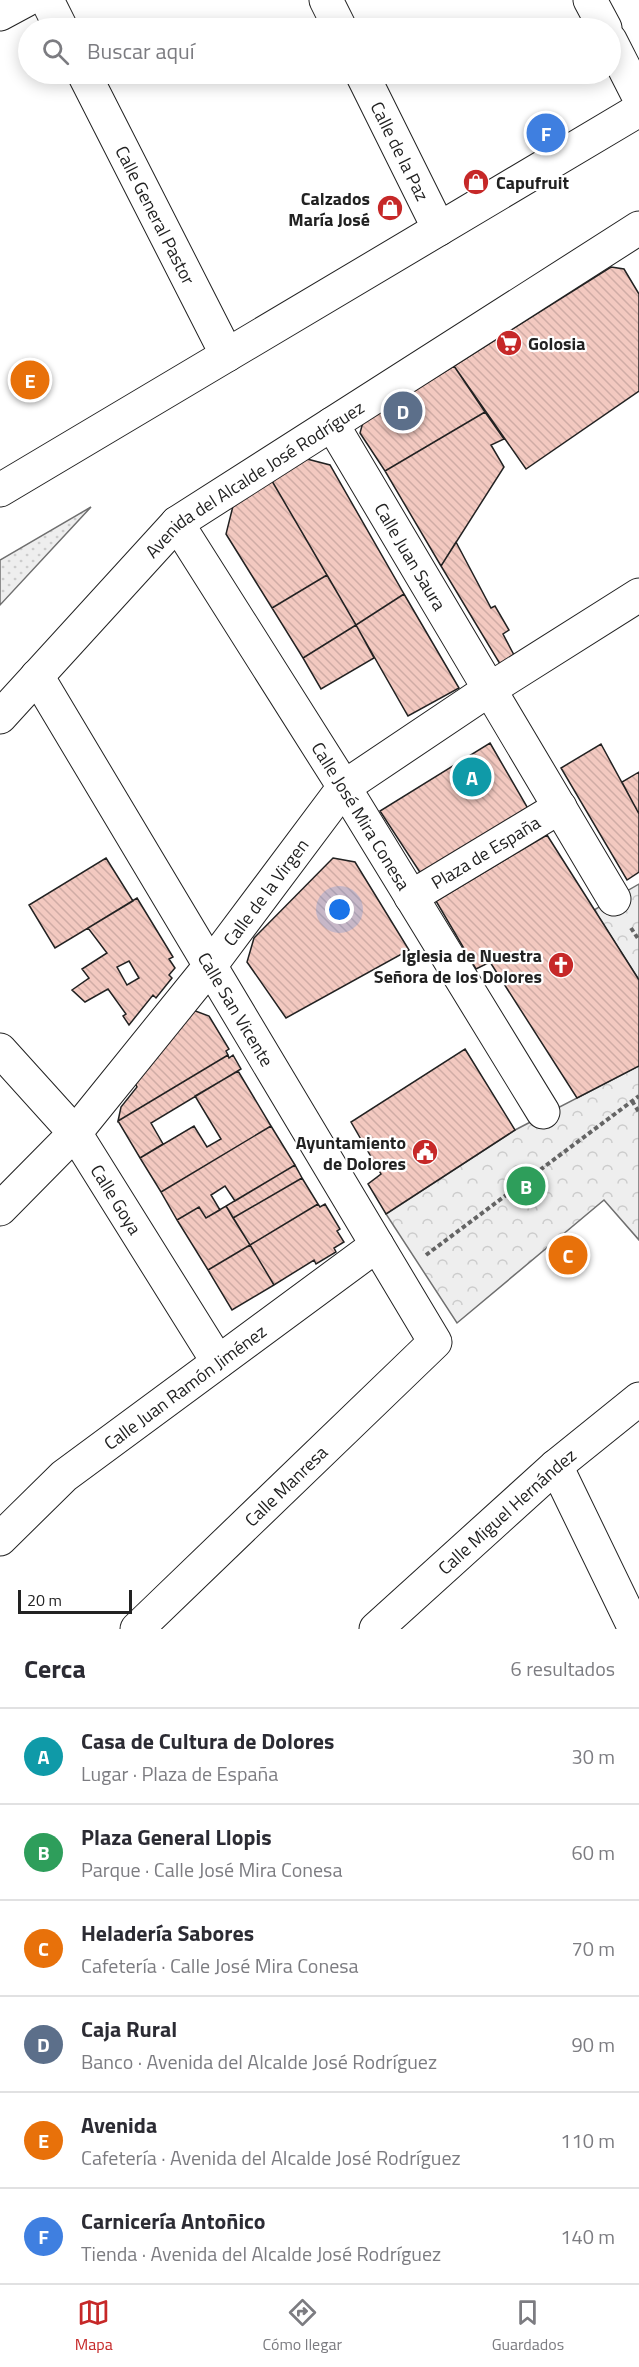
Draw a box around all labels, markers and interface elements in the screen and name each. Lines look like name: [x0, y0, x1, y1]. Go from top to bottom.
search box: [18, 18, 621, 84]
text: Buscar aquí: [87, 34, 195, 68]
icon: search: [39, 35, 72, 68]
street label: Calle de la Paz: [364, 97, 436, 205]
pin: F: [526, 110, 566, 156]
street label: Calle General Pastor: [109, 141, 202, 289]
shop icon: Capufruit: [461, 167, 491, 197]
place label: Capufruit: [496, 169, 569, 196]
place label: Calzados María José: [288, 185, 370, 233]
shop icon: Calzados María José: [375, 193, 405, 223]
supermarket icon: Golosia: [494, 328, 524, 358]
place label: Golosia: [528, 330, 585, 357]
pin: E: [10, 358, 50, 403]
pin: D: [384, 388, 422, 434]
street label: Avenida del Alcalde José Rodríguez: [138, 394, 369, 564]
street label: Calle Juan Saura: [368, 497, 453, 615]
street label: Calle José Mira Conesa: [305, 736, 417, 895]
pin: A: [452, 754, 492, 800]
street label: Plaza de España: [426, 809, 545, 895]
street label: Calle de la Virgen: [216, 832, 315, 952]
your location: [325, 895, 354, 924]
place label: Iglesia de Nuestra Señora de los Dolores: [374, 942, 542, 990]
street label: Calle San Vicente: [191, 947, 281, 1071]
church icon: Iglesia de Nuestra Señora de los Dolores: [546, 950, 576, 980]
place label: Ayuntamiento de Dolores: [296, 1129, 406, 1177]
public building icon: Ayuntamiento de Dolores: [410, 1137, 440, 1167]
street label: Calle Goya: [84, 1159, 149, 1240]
pin: B: [506, 1164, 546, 1208]
pin: C: [548, 1232, 588, 1278]
street label: Calle Juan Ramón Jiménez: [98, 1318, 272, 1456]
street label: Calle Manresa: [238, 1439, 334, 1533]
street label: Calle Miguel Hernández: [431, 1442, 582, 1581]
scale bar: [18, 1587, 132, 1614]
text: 20 m: [27, 1588, 62, 1612]
text: Cerca: [24, 1649, 86, 1688]
text: 6 resultados: [511, 1653, 615, 1684]
text: Casa de Cultura de Dolores: [81, 1724, 334, 1758]
text: A: [37, 1741, 50, 1772]
text: 30 m: [571, 1741, 615, 1772]
text: Lugar · Plaza de España: [81, 1758, 278, 1789]
text: Plaza General Llopis: [81, 1820, 272, 1854]
text: B: [37, 1837, 50, 1868]
text: 60 m: [571, 1837, 615, 1868]
text: Parque · Calle José Mira Conesa: [81, 1854, 342, 1885]
text: Heladería Sabores: [81, 1916, 254, 1950]
text: C: [38, 1933, 49, 1964]
text: 70 m: [571, 1933, 615, 1964]
text: Cafetería · Calle José Mira Conesa: [81, 1950, 359, 1981]
text: Caja Rural: [81, 2012, 177, 2046]
text: D: [37, 2029, 50, 2060]
text: 90 m: [571, 2029, 615, 2060]
text: Banco · Avenida del Alcalde José Rodríguez: [81, 2046, 437, 2077]
text: Avenida: [81, 2108, 157, 2142]
text: E: [38, 2125, 49, 2156]
text: 110 m: [560, 2125, 615, 2156]
text: Cafetería · Avenida del Alcalde José Rodríguez: [81, 2142, 461, 2173]
text: Carnicería Antoñico: [81, 2204, 266, 2238]
text: F: [38, 2221, 49, 2252]
text: 140 m: [560, 2221, 615, 2252]
text: Tienda · Avenida del Alcalde José Rodríguez: [81, 2238, 441, 2269]
tab: Mapa: [75, 2296, 113, 2356]
tab: Cómo llegar: [262, 2296, 342, 2356]
tab: Guardados: [492, 2296, 564, 2356]

